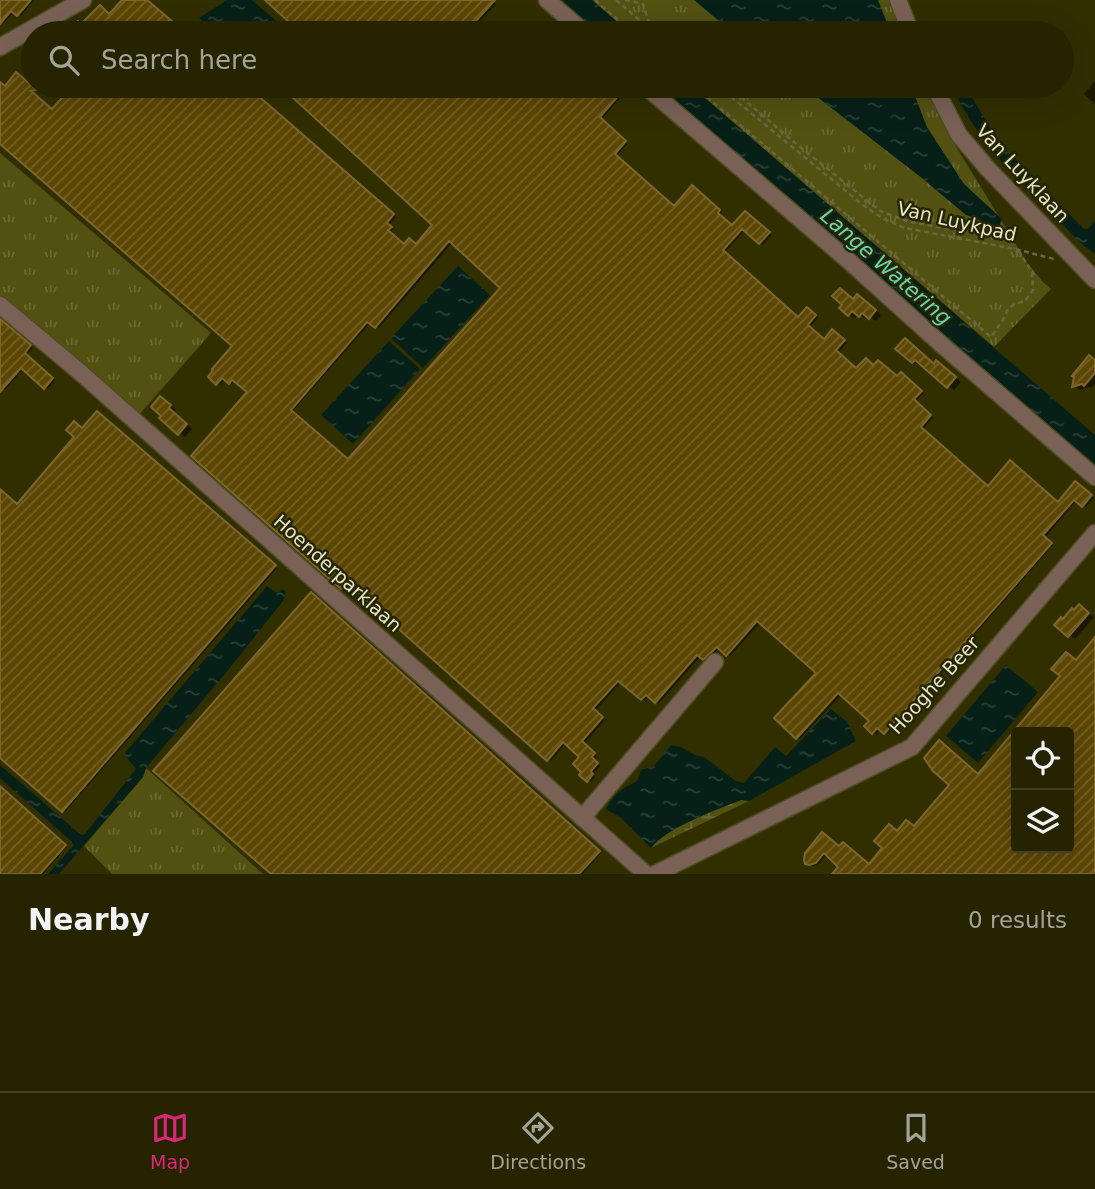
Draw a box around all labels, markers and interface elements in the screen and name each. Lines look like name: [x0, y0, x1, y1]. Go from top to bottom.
search box: [21, 21, 1074, 98]
icon: search: [45, 41, 83, 79]
text: Search here: [101, 45, 257, 75]
street label: Van Luyklaan: [972, 119, 1074, 227]
street label: Van Luykpad: [895, 197, 1019, 245]
water label: Lange Watering: [816, 204, 956, 330]
street label: Hoenderparklaan: [270, 510, 406, 636]
street label: Hooghe Beer: [884, 632, 984, 738]
map controls: [1011, 727, 1074, 853]
button: locate: [1011, 727, 1074, 790]
button: layers: [1011, 790, 1074, 853]
text: Nearby: [28, 902, 150, 937]
text: 0 results: [968, 907, 1067, 933]
tab: Map: [150, 1109, 190, 1173]
tab: Directions: [490, 1109, 586, 1173]
tab: Saved: [886, 1109, 945, 1173]

